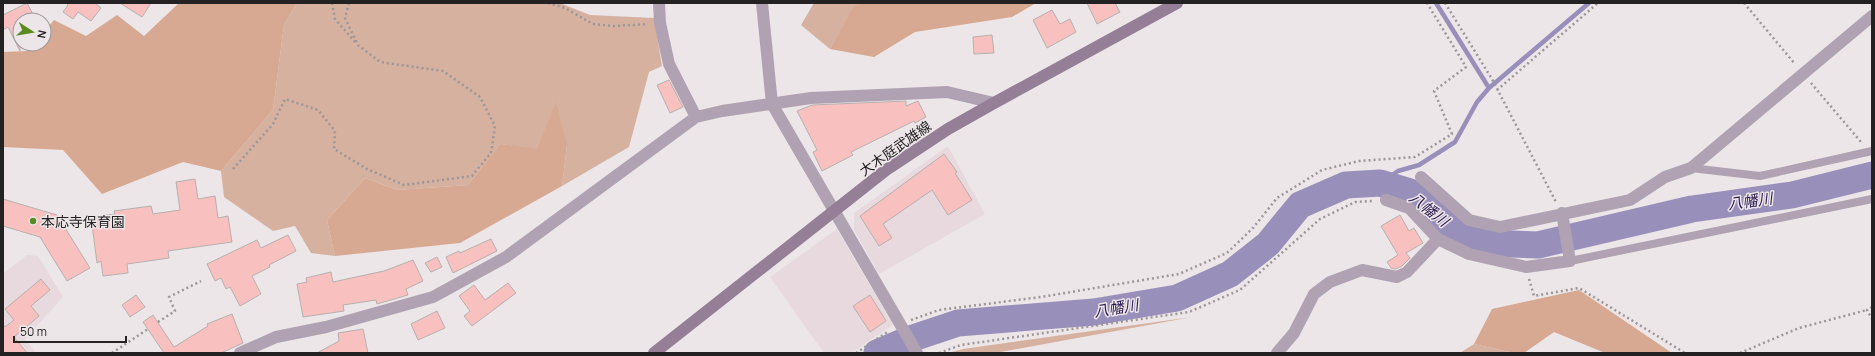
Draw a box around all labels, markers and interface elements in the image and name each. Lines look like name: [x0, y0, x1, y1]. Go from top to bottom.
north arrow: [12, 12, 52, 52]
text: N: [34, 29, 50, 40]
street label: 大木庭武雄線: [855, 116, 935, 180]
water label: 八幡川: [1405, 187, 1455, 232]
water label: 八幡川: [1726, 187, 1776, 215]
place label: 本応寺保育園: [41, 212, 125, 231]
marker: 本応寺保育園: [28, 216, 38, 226]
water label: 八幡川: [1092, 294, 1142, 322]
scale bar: [14, 318, 126, 344]
text: 50 m: [20, 323, 47, 340]

